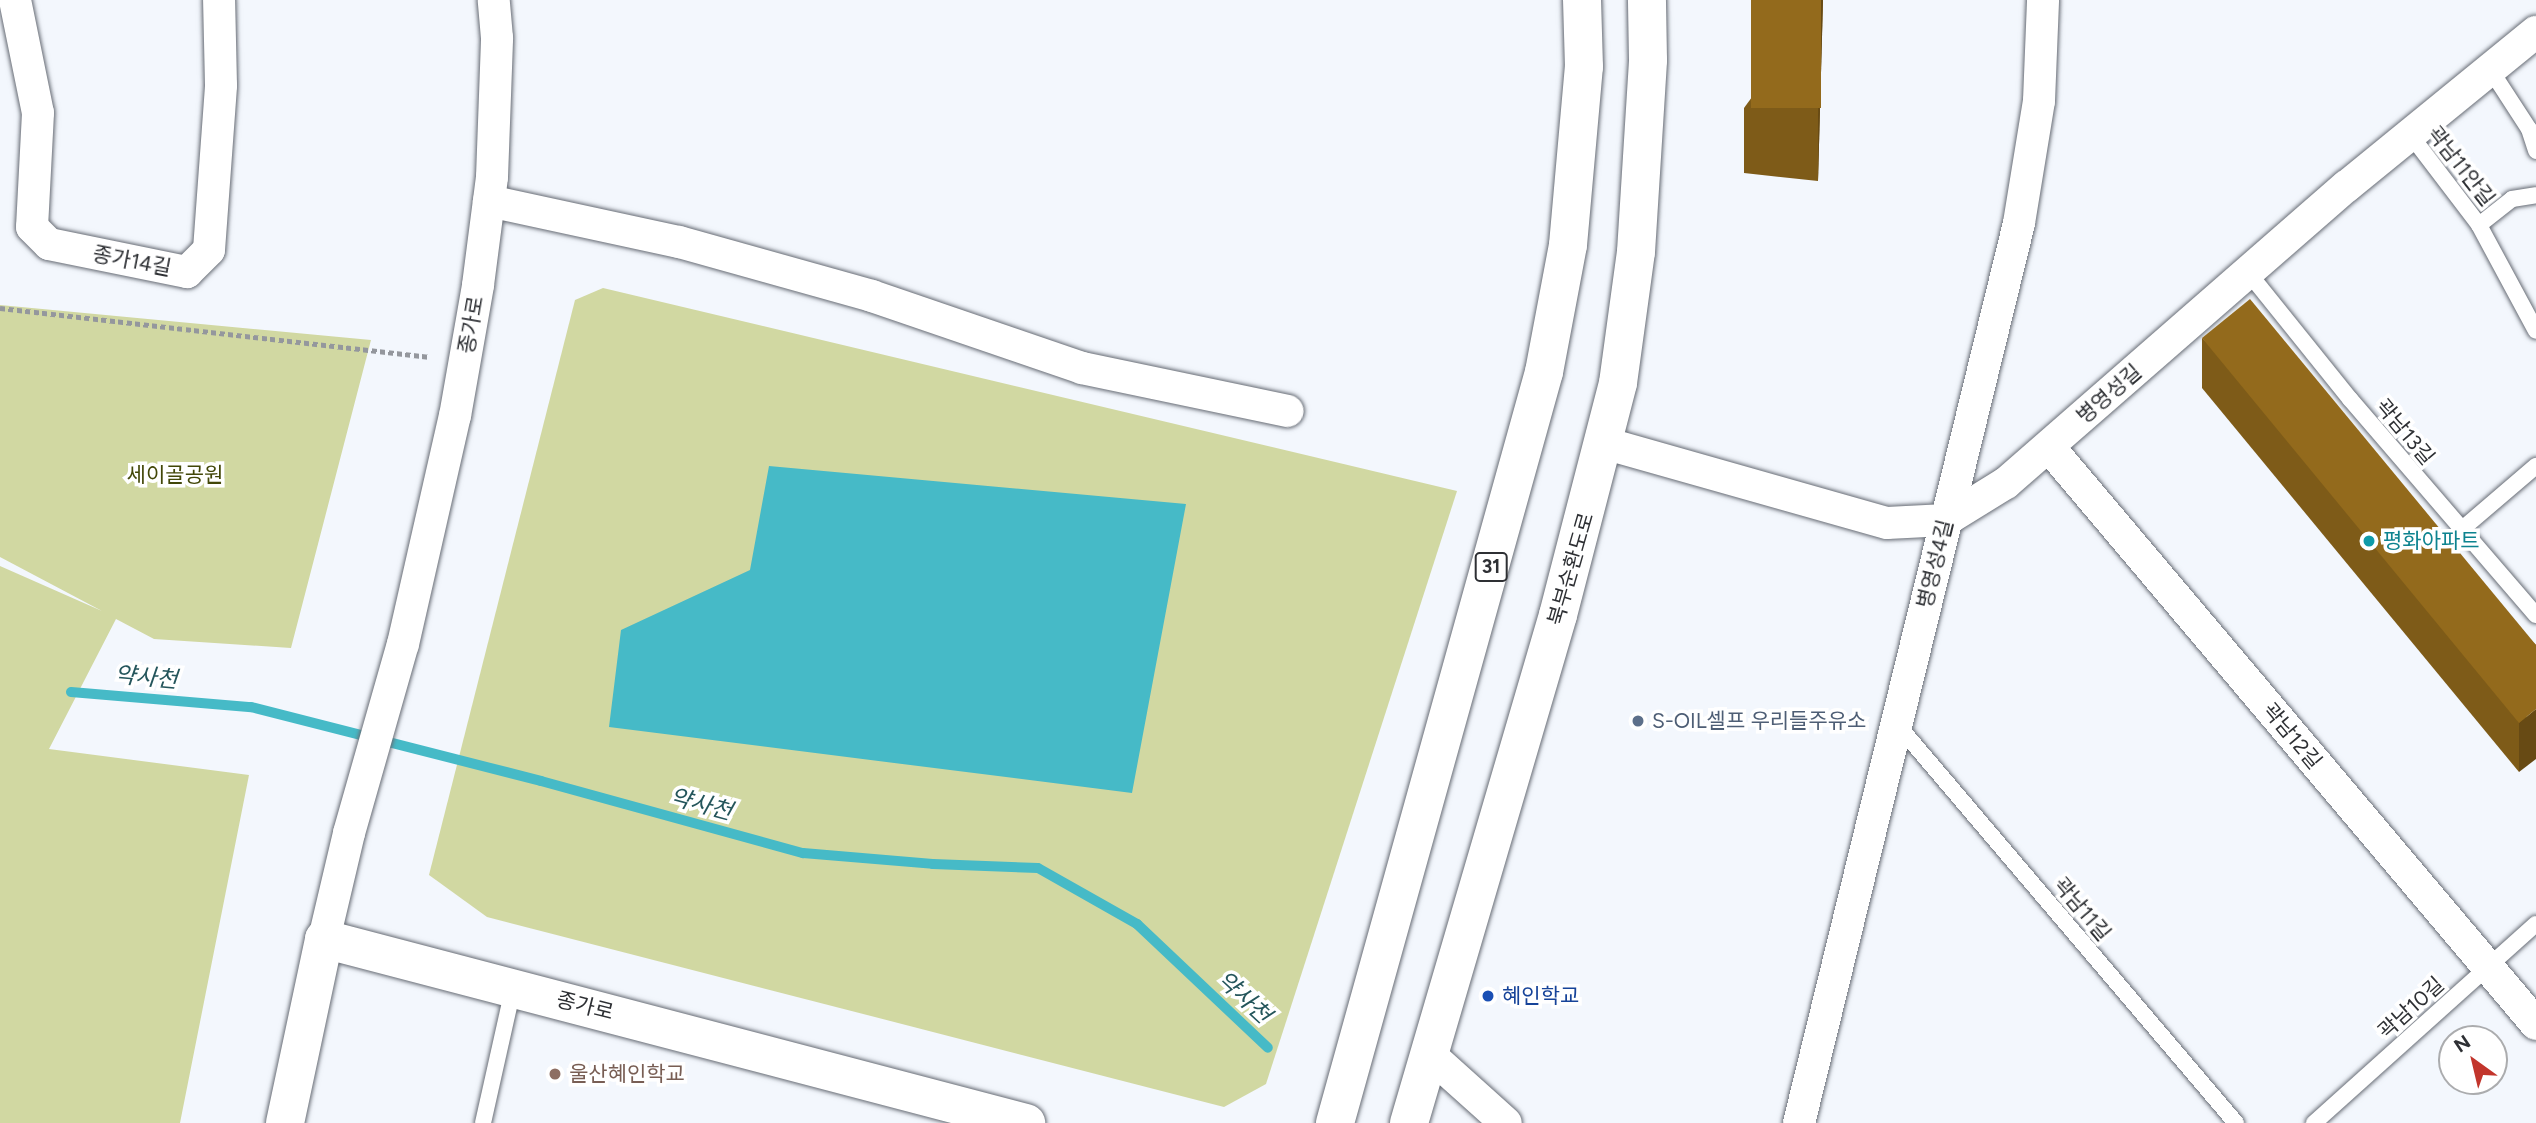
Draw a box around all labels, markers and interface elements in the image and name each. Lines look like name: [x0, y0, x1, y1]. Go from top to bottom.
street label: 곽남11안길: [2422, 121, 2500, 211]
street label: 종가14길: [90, 241, 174, 281]
street label: 종가로: [454, 294, 488, 356]
street label: 병영성길: [2072, 359, 2146, 429]
street label: 곽남13길: [2370, 394, 2440, 470]
park label: 세이골공원: [127, 462, 223, 488]
street label: 북부순환도로: [1543, 510, 1599, 628]
street label: 병영성4길: [1912, 517, 1958, 611]
place label: 평화아파트: [2383, 528, 2480, 554]
marker: 평화아파트: [2361, 533, 2377, 549]
road number: 31: [1474, 552, 1508, 582]
water label: 약사천: [113, 660, 179, 694]
street label: 곽남12길: [2257, 698, 2327, 774]
place label: S-OIL셀프 우리들주유소: [1652, 708, 1866, 734]
marker: S-OIL셀프 우리들주유소: [1630, 713, 1646, 729]
water label: 약사천: [667, 782, 735, 826]
street label: 곽남11길: [2048, 872, 2116, 946]
water label: 약사천: [1211, 965, 1277, 1029]
street label: 곽남10길: [2373, 972, 2449, 1044]
place label: 혜인학교: [1502, 983, 1579, 1009]
street label: 종가로: [554, 987, 616, 1025]
marker: 혜인학교: [1480, 988, 1496, 1004]
north arrow: [2438, 1025, 2508, 1095]
text: N: [2450, 1030, 2475, 1057]
place label: 울산혜인학교: [569, 1061, 685, 1087]
marker: 울산혜인학교: [547, 1066, 563, 1082]

